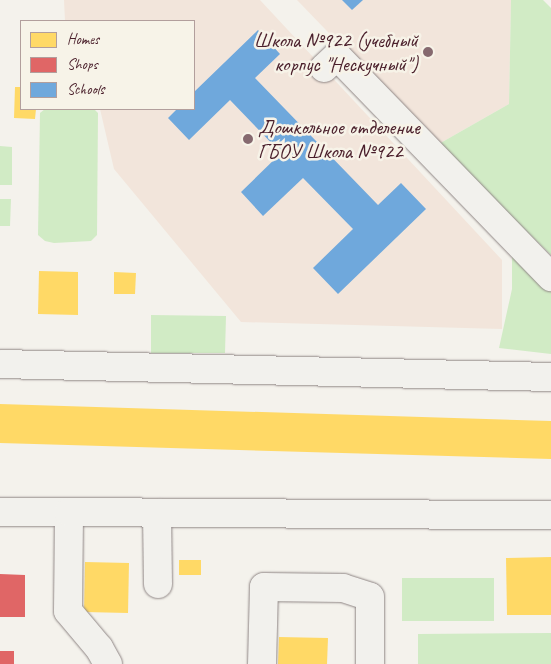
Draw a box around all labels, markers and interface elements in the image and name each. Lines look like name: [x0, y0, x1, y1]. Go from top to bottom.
legend: [20, 20, 195, 110]
place label: Школа №922 (учебный корпус "Нескучный"): [254, 27, 418, 77]
text: Homes: [67, 30, 99, 49]
marker: Школа №922 (учебный корпус "Нескучный"): [422, 46, 434, 58]
text: Shops: [67, 55, 98, 74]
text: Schools: [67, 80, 104, 99]
place label: Дошкольное отделение ГБОУ Школа №922: [258, 114, 417, 164]
marker: Дошкольное отделение ГБОУ Школа №922: [242, 133, 254, 145]

